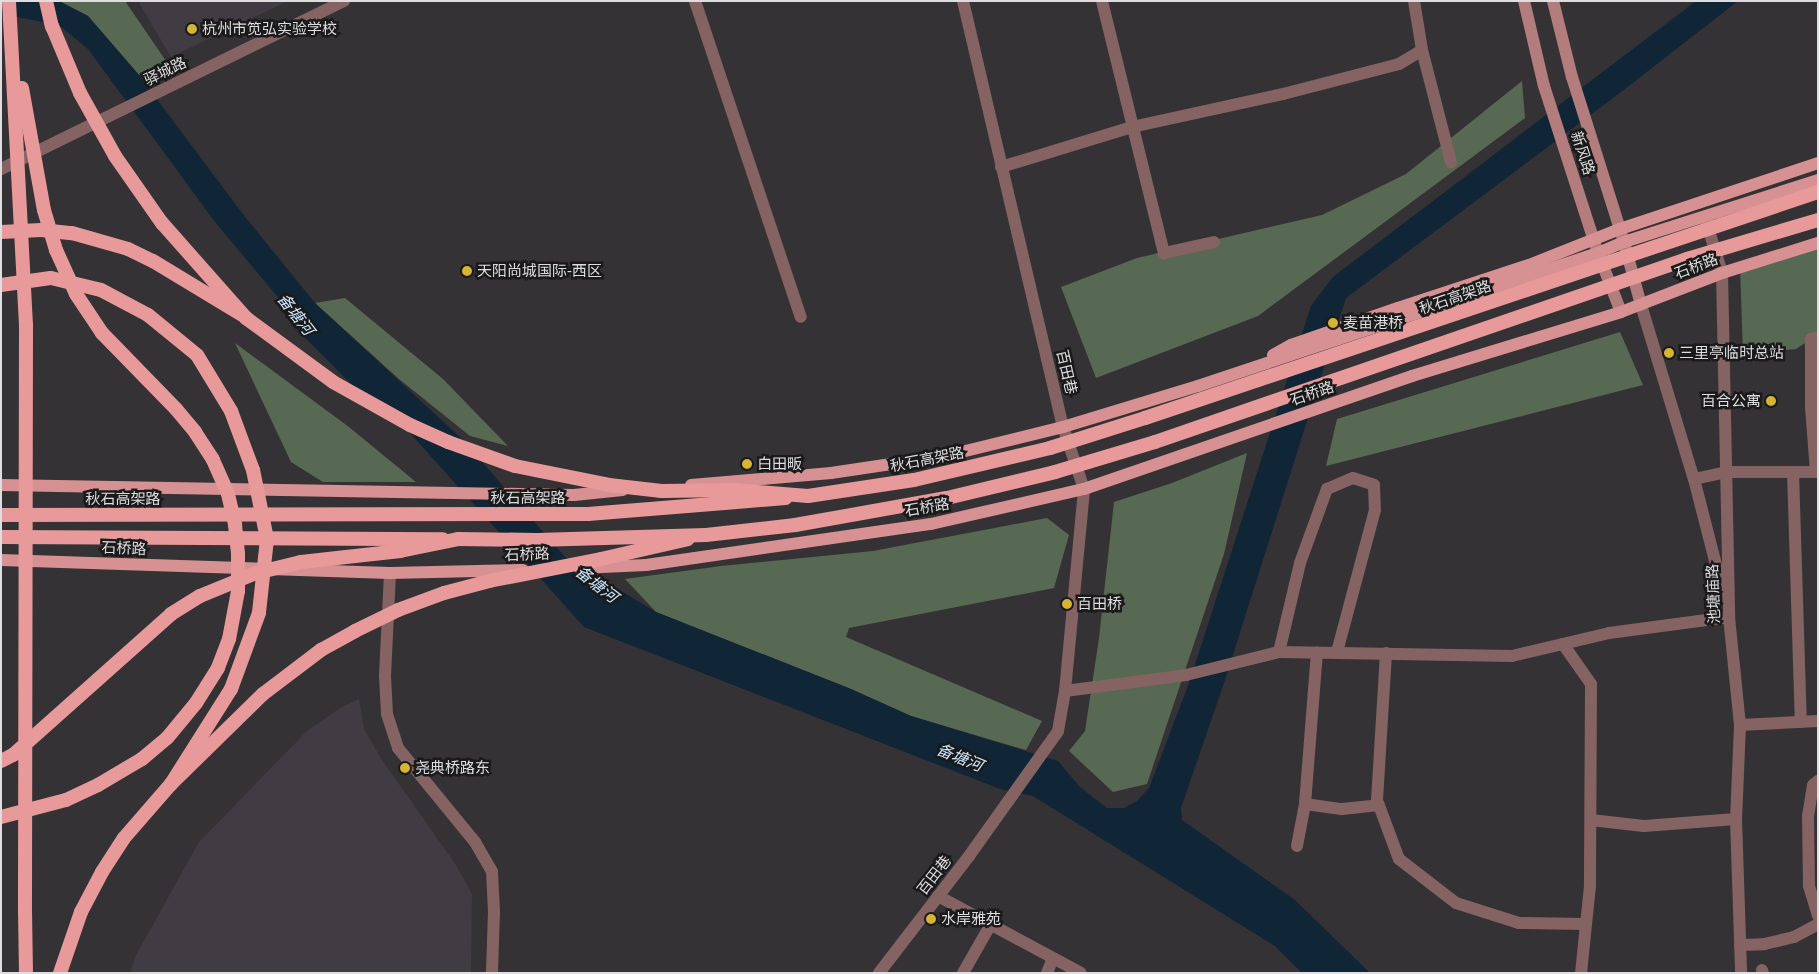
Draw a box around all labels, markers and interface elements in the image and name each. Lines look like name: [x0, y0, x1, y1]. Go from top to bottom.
place label: 杭州市笕弘实验学校: [202, 20, 337, 38]
marker: 杭州市笕弘实验学校: [186, 23, 198, 35]
street label: 驿城路: [141, 53, 189, 89]
street label: 新风路: [1567, 129, 1599, 177]
street label: 石桥路: [1672, 250, 1720, 282]
place label: 天阳尚城国际-西区: [477, 262, 602, 280]
marker: 天阳尚城国际-西区: [461, 265, 473, 277]
street label: 秋石高架路: [1417, 276, 1493, 318]
water label: 备塘河: [274, 289, 318, 339]
place label: 麦苗港桥: [1343, 314, 1403, 332]
marker: 麦苗港桥: [1327, 317, 1339, 329]
place label: 三里亭临时总站: [1679, 344, 1784, 362]
marker: 三里亭临时总站: [1663, 347, 1675, 359]
street label: 百田巷: [1053, 348, 1081, 396]
street label: 石桥路: [1288, 377, 1336, 409]
place label: 百合公寓: [1701, 392, 1761, 410]
marker: 百合公寓: [1765, 395, 1777, 407]
street label: 秋石高架路: [888, 443, 966, 475]
place label: 白田畈: [757, 455, 802, 473]
marker: 白田畈: [741, 458, 753, 470]
street label: 秋石高架路: [491, 489, 565, 507]
street label: 秋石高架路: [86, 490, 160, 508]
street label: 石桥路: [903, 494, 951, 520]
street label: 石桥路: [101, 538, 147, 558]
street label: 石桥路: [504, 544, 550, 564]
water label: 备塘河: [572, 562, 622, 606]
street label: 池塘庙路: [1703, 564, 1723, 624]
place label: 百田桥: [1077, 595, 1122, 613]
marker: 百田桥: [1061, 598, 1073, 610]
water label: 备塘河: [934, 739, 986, 775]
place label: 尧典桥路东: [415, 759, 490, 777]
marker: 尧典桥路东: [399, 762, 411, 774]
street label: 百田巷: [913, 852, 955, 898]
place label: 水岸雅苑: [941, 910, 1001, 928]
marker: 水岸雅苑: [925, 913, 937, 925]

